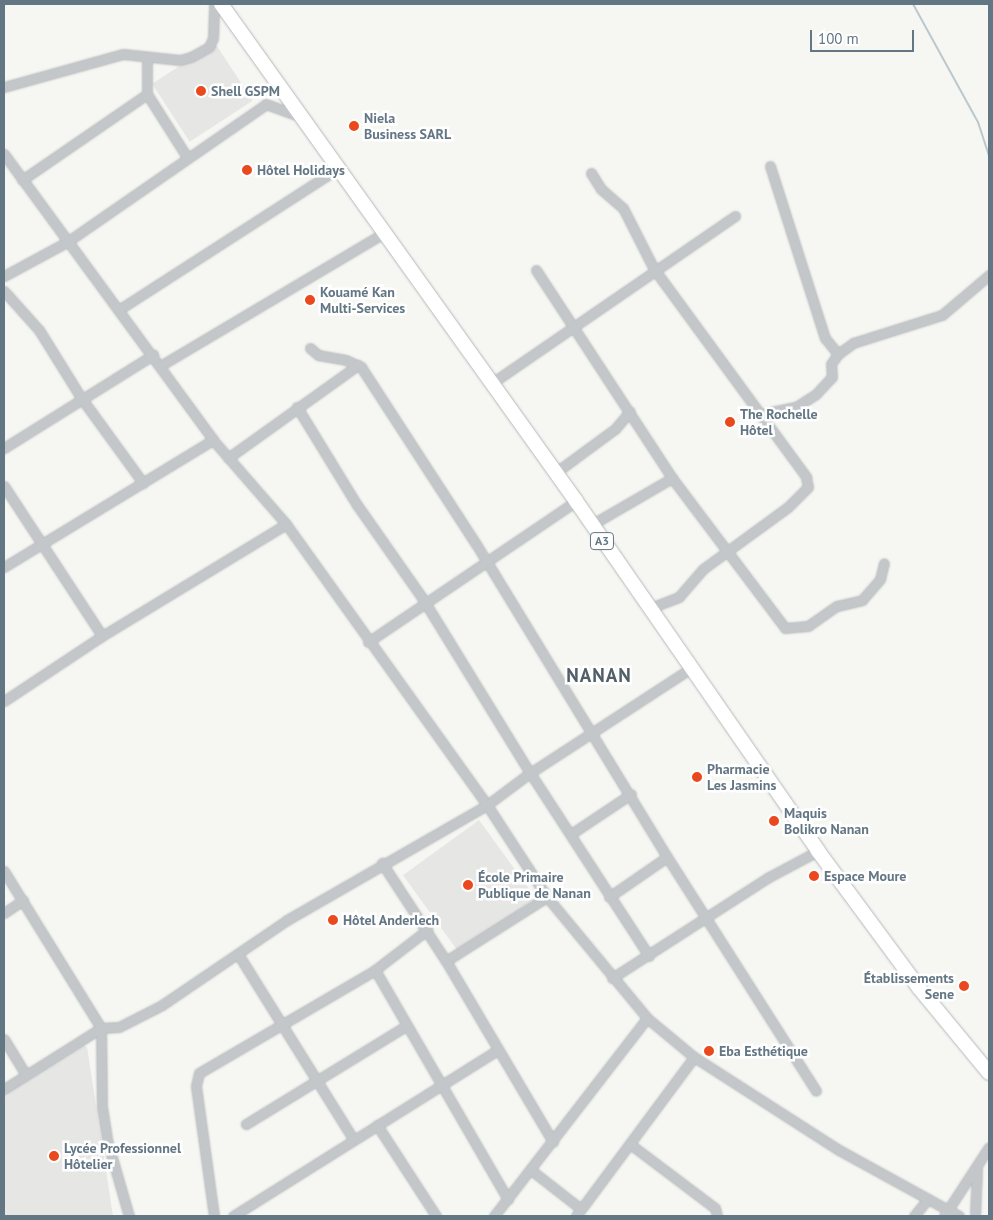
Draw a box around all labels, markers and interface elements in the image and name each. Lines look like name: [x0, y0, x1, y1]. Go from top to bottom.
scale bar: [813, 20, 917, 52]
text: 100 m: [818, 29, 859, 48]
place label: Shell GSPM: [211, 83, 280, 99]
marker: Shell GSPM: [195, 85, 207, 97]
place label: Niela Business SARL: [364, 110, 451, 142]
marker: Niela Business SARL: [348, 120, 360, 132]
place label: Hôtel Holidays: [257, 162, 345, 178]
marker: Hôtel Holidays: [241, 164, 253, 176]
place label: Kouamé Kan Multi-Services: [320, 284, 405, 316]
marker: Kouamé Kan Multi-Services: [304, 294, 316, 306]
place label: The Rochelle Hôtel: [740, 406, 818, 438]
marker: The Rochelle Hôtel: [724, 416, 736, 428]
road number: A3: [590, 532, 614, 550]
district label: NANAN: [566, 665, 632, 687]
place label: Pharmacie Les Jasmins: [707, 761, 776, 794]
marker: Pharmacie Les Jasmins: [691, 771, 703, 783]
place label: Maquis Bolikro Nanan: [784, 805, 869, 838]
marker: Maquis Bolikro Nanan: [768, 815, 780, 827]
place label: Espace Moure: [824, 868, 906, 884]
place label: École Primaire Publique de Nanan: [478, 869, 591, 902]
marker: Espace Moure: [808, 870, 820, 882]
marker: École Primaire Publique de Nanan: [462, 879, 474, 891]
place label: Hôtel Anderlech: [343, 912, 440, 928]
marker: Hôtel Anderlech: [327, 914, 339, 926]
place label: Établissements Sene: [864, 970, 954, 1002]
marker: Établissements Sene: [958, 980, 970, 992]
place label: Eba Esthétique: [719, 1043, 808, 1059]
marker: Eba Esthétique: [703, 1045, 715, 1057]
place label: Lycée Professionnel Hôtelier: [64, 1140, 181, 1172]
marker: Lycée Professionnel Hôtelier: [48, 1150, 60, 1162]

